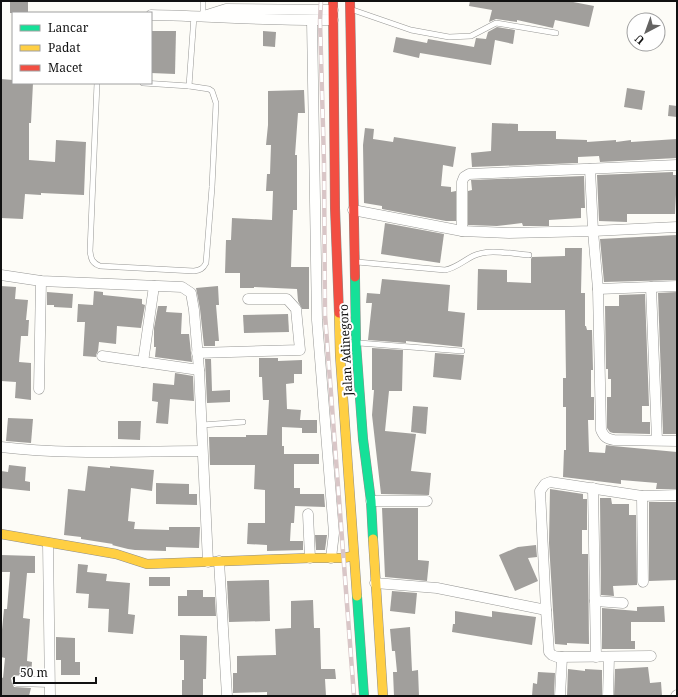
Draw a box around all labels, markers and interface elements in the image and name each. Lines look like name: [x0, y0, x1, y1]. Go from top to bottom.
legend: [12, 12, 152, 84]
north arrow: [626, 12, 666, 52]
text: Lancar: [48, 19, 89, 36]
text: U: [630, 31, 647, 48]
text: Padat: [48, 39, 80, 56]
text: Macet: [48, 59, 83, 76]
street label: Jalan Adinegoro: [335, 304, 356, 397]
scale bar: [14, 659, 96, 685]
text: 50 m: [20, 664, 48, 681]

